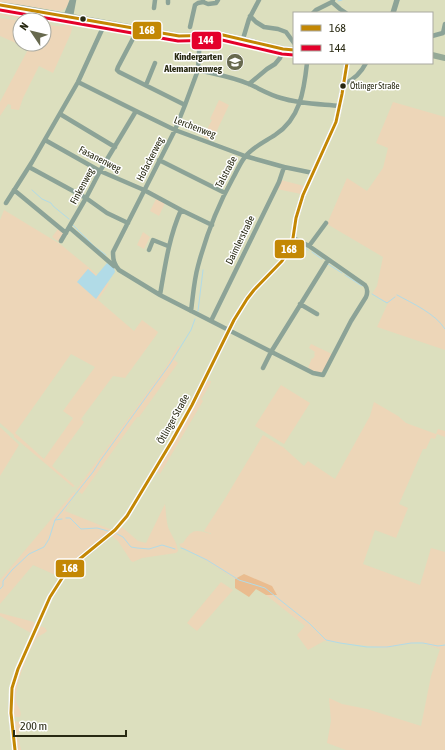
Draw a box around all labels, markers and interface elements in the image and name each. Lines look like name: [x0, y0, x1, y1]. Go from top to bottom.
north arrow: [12, 12, 52, 52]
legend: [293, 12, 433, 64]
unlabelled marker: [78, 14, 88, 24]
text: N: [17, 20, 31, 32]
line badge: 168: [132, 21, 162, 40]
text: 168: [329, 21, 346, 35]
text: 168: [139, 24, 155, 36]
line badge: 144: [191, 31, 222, 50]
text: 144: [198, 34, 214, 46]
text: 144: [329, 41, 346, 55]
place label: Kindergarten Alemannenweg: [163, 51, 223, 74]
school or university icon: Kindergarten Alemannenweg: [225, 52, 245, 72]
marker: Ötlinger Straße: [338, 81, 348, 91]
place label: Ötlinger Straße: [350, 81, 400, 91]
street label: Lerchenweg: [172, 114, 218, 140]
street label: Hofackerweg: [134, 134, 166, 183]
street label: Fasanenweg: [77, 144, 123, 175]
street label: Talstraße: [213, 154, 239, 190]
street label: Finkenweg: [68, 165, 96, 206]
street label: Daimlerstraße: [223, 213, 257, 266]
line badge: 168: [274, 239, 305, 259]
text: 168: [281, 243, 297, 255]
street label: Ötlinger Straße: [155, 392, 191, 446]
line badge: 168: [55, 559, 85, 578]
text: 168: [62, 562, 78, 574]
scale bar: [14, 712, 126, 738]
text: 200 m: [20, 719, 47, 733]

